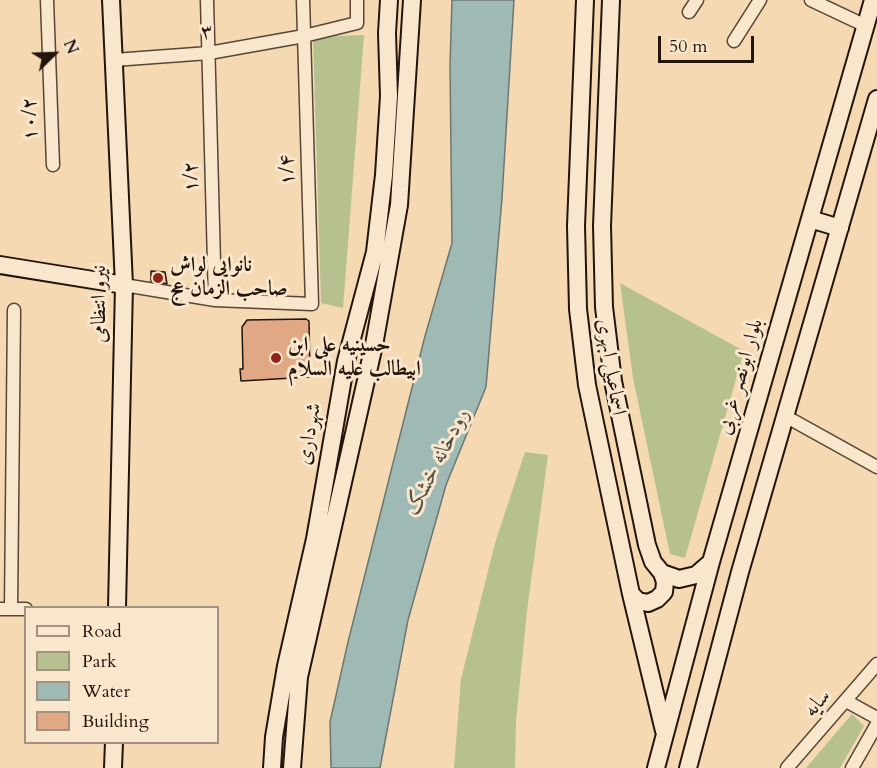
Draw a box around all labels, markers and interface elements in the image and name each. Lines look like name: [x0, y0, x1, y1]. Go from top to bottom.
street label: ۳: [199, 20, 215, 46]
north arrow: [24, 24, 84, 84]
scale bar: [661, 24, 757, 62]
text: 50 m: [669, 34, 708, 59]
text: N: [58, 36, 83, 58]
street label: ۱۰/۲: [18, 97, 44, 141]
street label: ۱/۴: [275, 154, 301, 186]
street label: ۱/۲: [179, 161, 205, 193]
place label: نانوایی لواش صاحب الزمان عج: [170, 253, 288, 303]
street label: نیرو انتظامی: [87, 265, 113, 343]
marker: نانوایی لواش صاحب الزمان عج: [151, 271, 165, 285]
street label: بلوار ابونصر غربی: [712, 316, 770, 438]
street label: اسماعیلی ابهری: [590, 317, 630, 417]
place label: حسینیه علی ابن ابیطالب علیه السلام: [288, 333, 421, 383]
marker: حسینیه علی ابن ابیطالب علیه السلام: [269, 351, 283, 365]
street label: شهرداری: [292, 401, 328, 467]
water label: رودخانه خشک: [400, 404, 476, 520]
legend: [24, 606, 219, 744]
text: Road: [82, 619, 122, 644]
text: Park: [82, 649, 117, 674]
text: Water: [82, 679, 130, 704]
street label: سایه: [799, 685, 837, 723]
text: Building: [82, 709, 149, 734]

